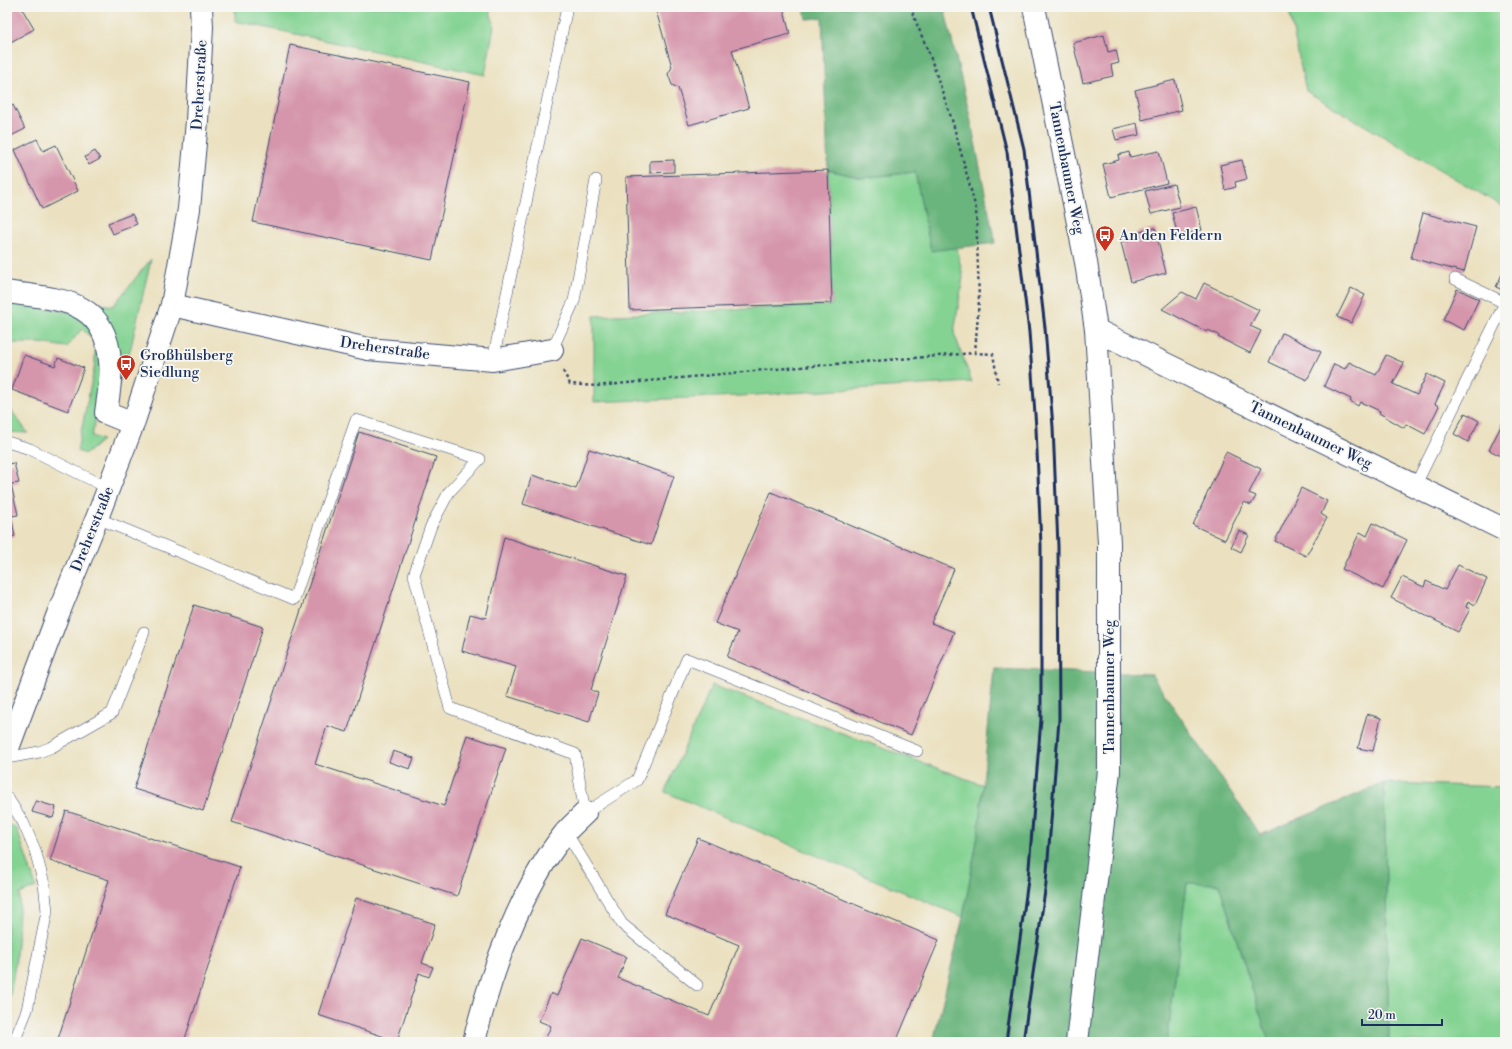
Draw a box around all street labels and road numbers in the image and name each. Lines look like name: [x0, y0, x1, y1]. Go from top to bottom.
street label: Dreherstraße: [188, 39, 211, 131]
street label: Tannenbaumer Weg: [1044, 100, 1089, 236]
street label: Dreherstraße: [339, 333, 431, 364]
street label: Tannenbaumer Weg: [1246, 397, 1376, 474]
street label: Dreherstraße: [67, 484, 118, 575]
street label: Tannenbaumer Weg: [1100, 619, 1119, 754]

